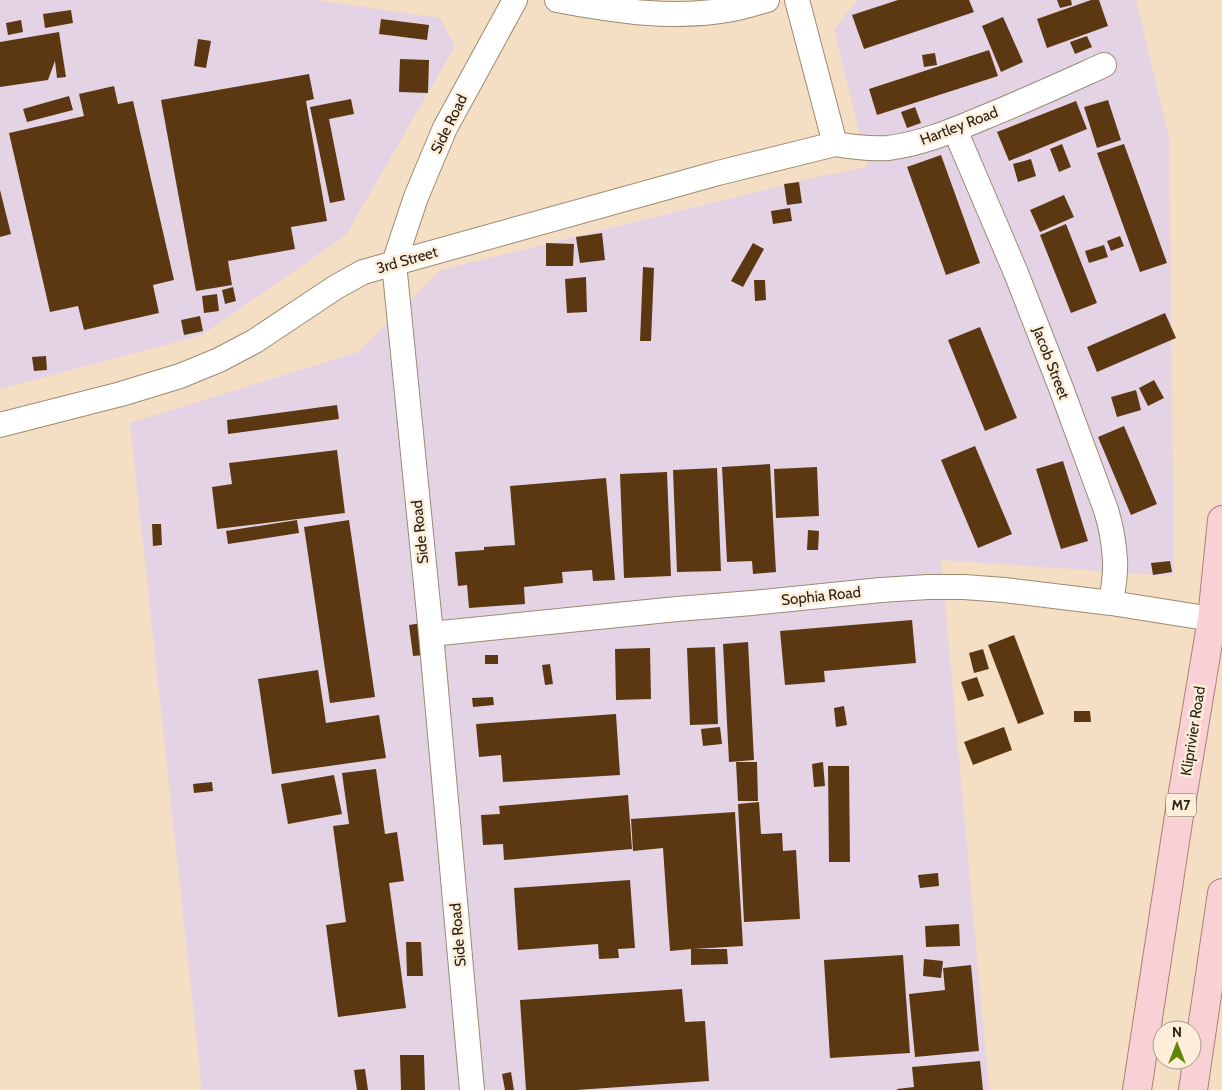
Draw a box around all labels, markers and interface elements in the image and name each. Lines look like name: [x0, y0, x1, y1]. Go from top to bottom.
street label: Side Road: [427, 91, 471, 157]
street label: Hartley Road: [917, 103, 1001, 149]
street label: 3rd Street: [374, 243, 440, 277]
street label: Jacob Street: [1029, 323, 1073, 402]
street label: Side Road: [408, 499, 432, 565]
street label: Sophia Road: [780, 583, 862, 609]
street label: Kliprivier Road: [1177, 685, 1209, 777]
road number: M7: [1166, 794, 1196, 816]
street label: Side Road: [446, 902, 470, 968]
north arrow: [1152, 1020, 1202, 1070]
text: N: [1172, 1023, 1182, 1041]

